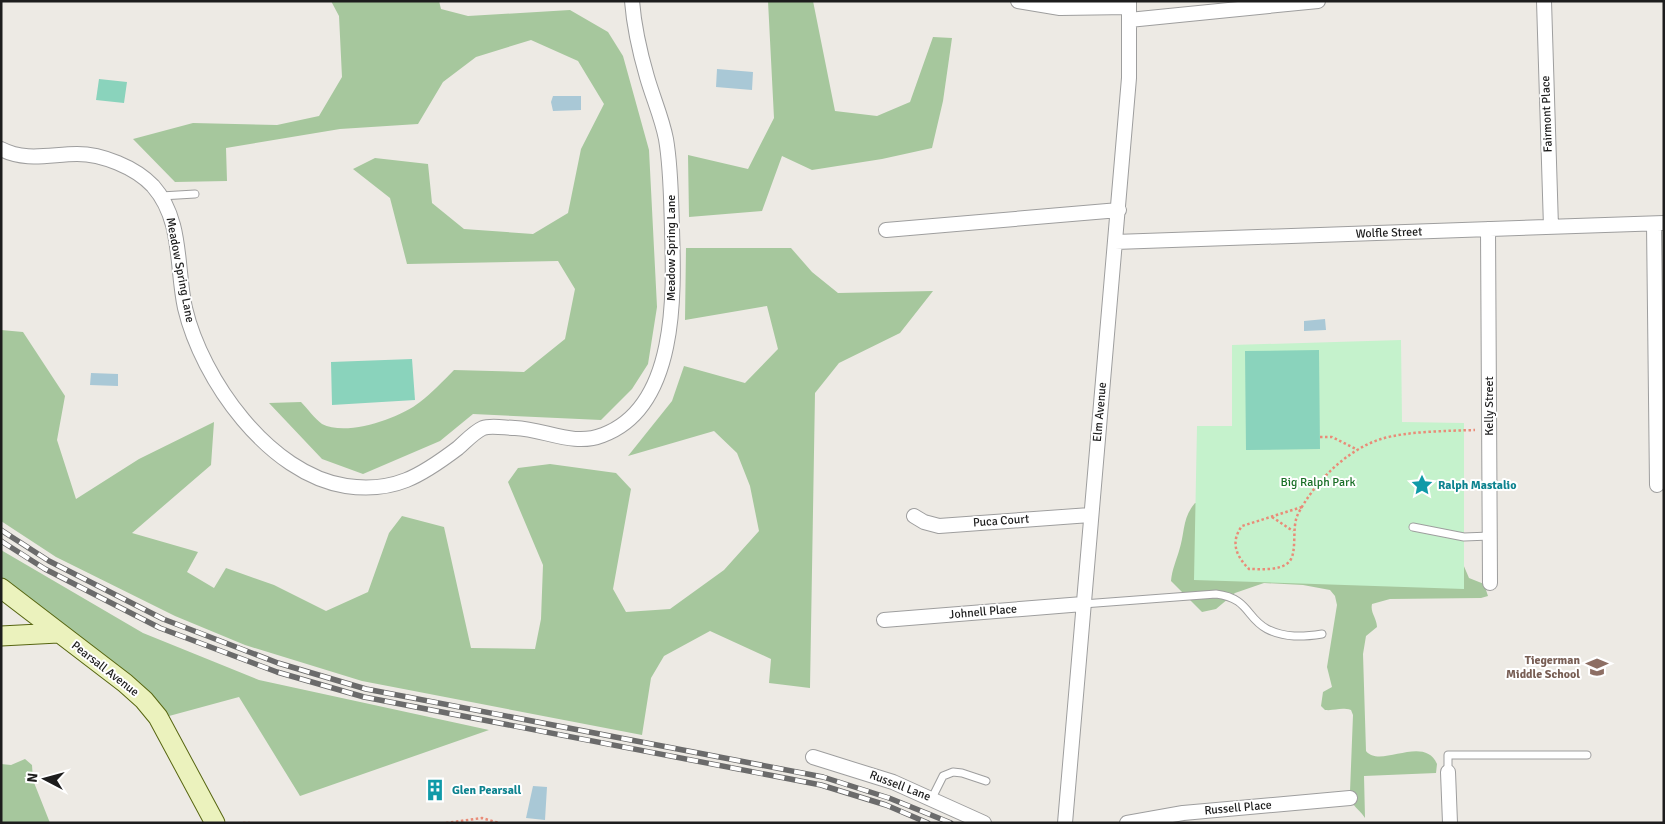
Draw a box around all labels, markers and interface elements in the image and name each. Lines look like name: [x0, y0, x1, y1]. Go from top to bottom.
street label: Fairmont Place: [1538, 75, 1556, 153]
street label: Meadow Spring Lane: [664, 195, 679, 301]
street label: Meadow Spring Lane: [162, 216, 198, 324]
street label: Wolfle Street: [1355, 224, 1423, 242]
street label: Kelly Street: [1482, 376, 1497, 436]
street label: Elm Avenue: [1090, 381, 1110, 443]
place icon: Ralph Mastalio: [1409, 472, 1435, 498]
park label: Big Ralph Park: [1281, 475, 1355, 490]
place label: Ralph Mastalio: [1438, 478, 1516, 493]
street label: Puca Court: [972, 512, 1030, 530]
street label: Johnell Place: [948, 602, 1018, 622]
street label: Pearsall Avenue: [68, 638, 142, 700]
place label: Tiegerman Middle School: [1506, 653, 1580, 682]
school or university icon: Tiegerman Middle School: [1584, 654, 1610, 680]
north arrow: [20, 754, 70, 804]
street label: Russell Lane: [867, 767, 933, 805]
text: N: [24, 772, 42, 783]
building icon: Glen Pearsall: [422, 777, 448, 803]
place label: Glen Pearsall: [452, 783, 521, 798]
street label: Russell Place: [1204, 798, 1272, 818]

